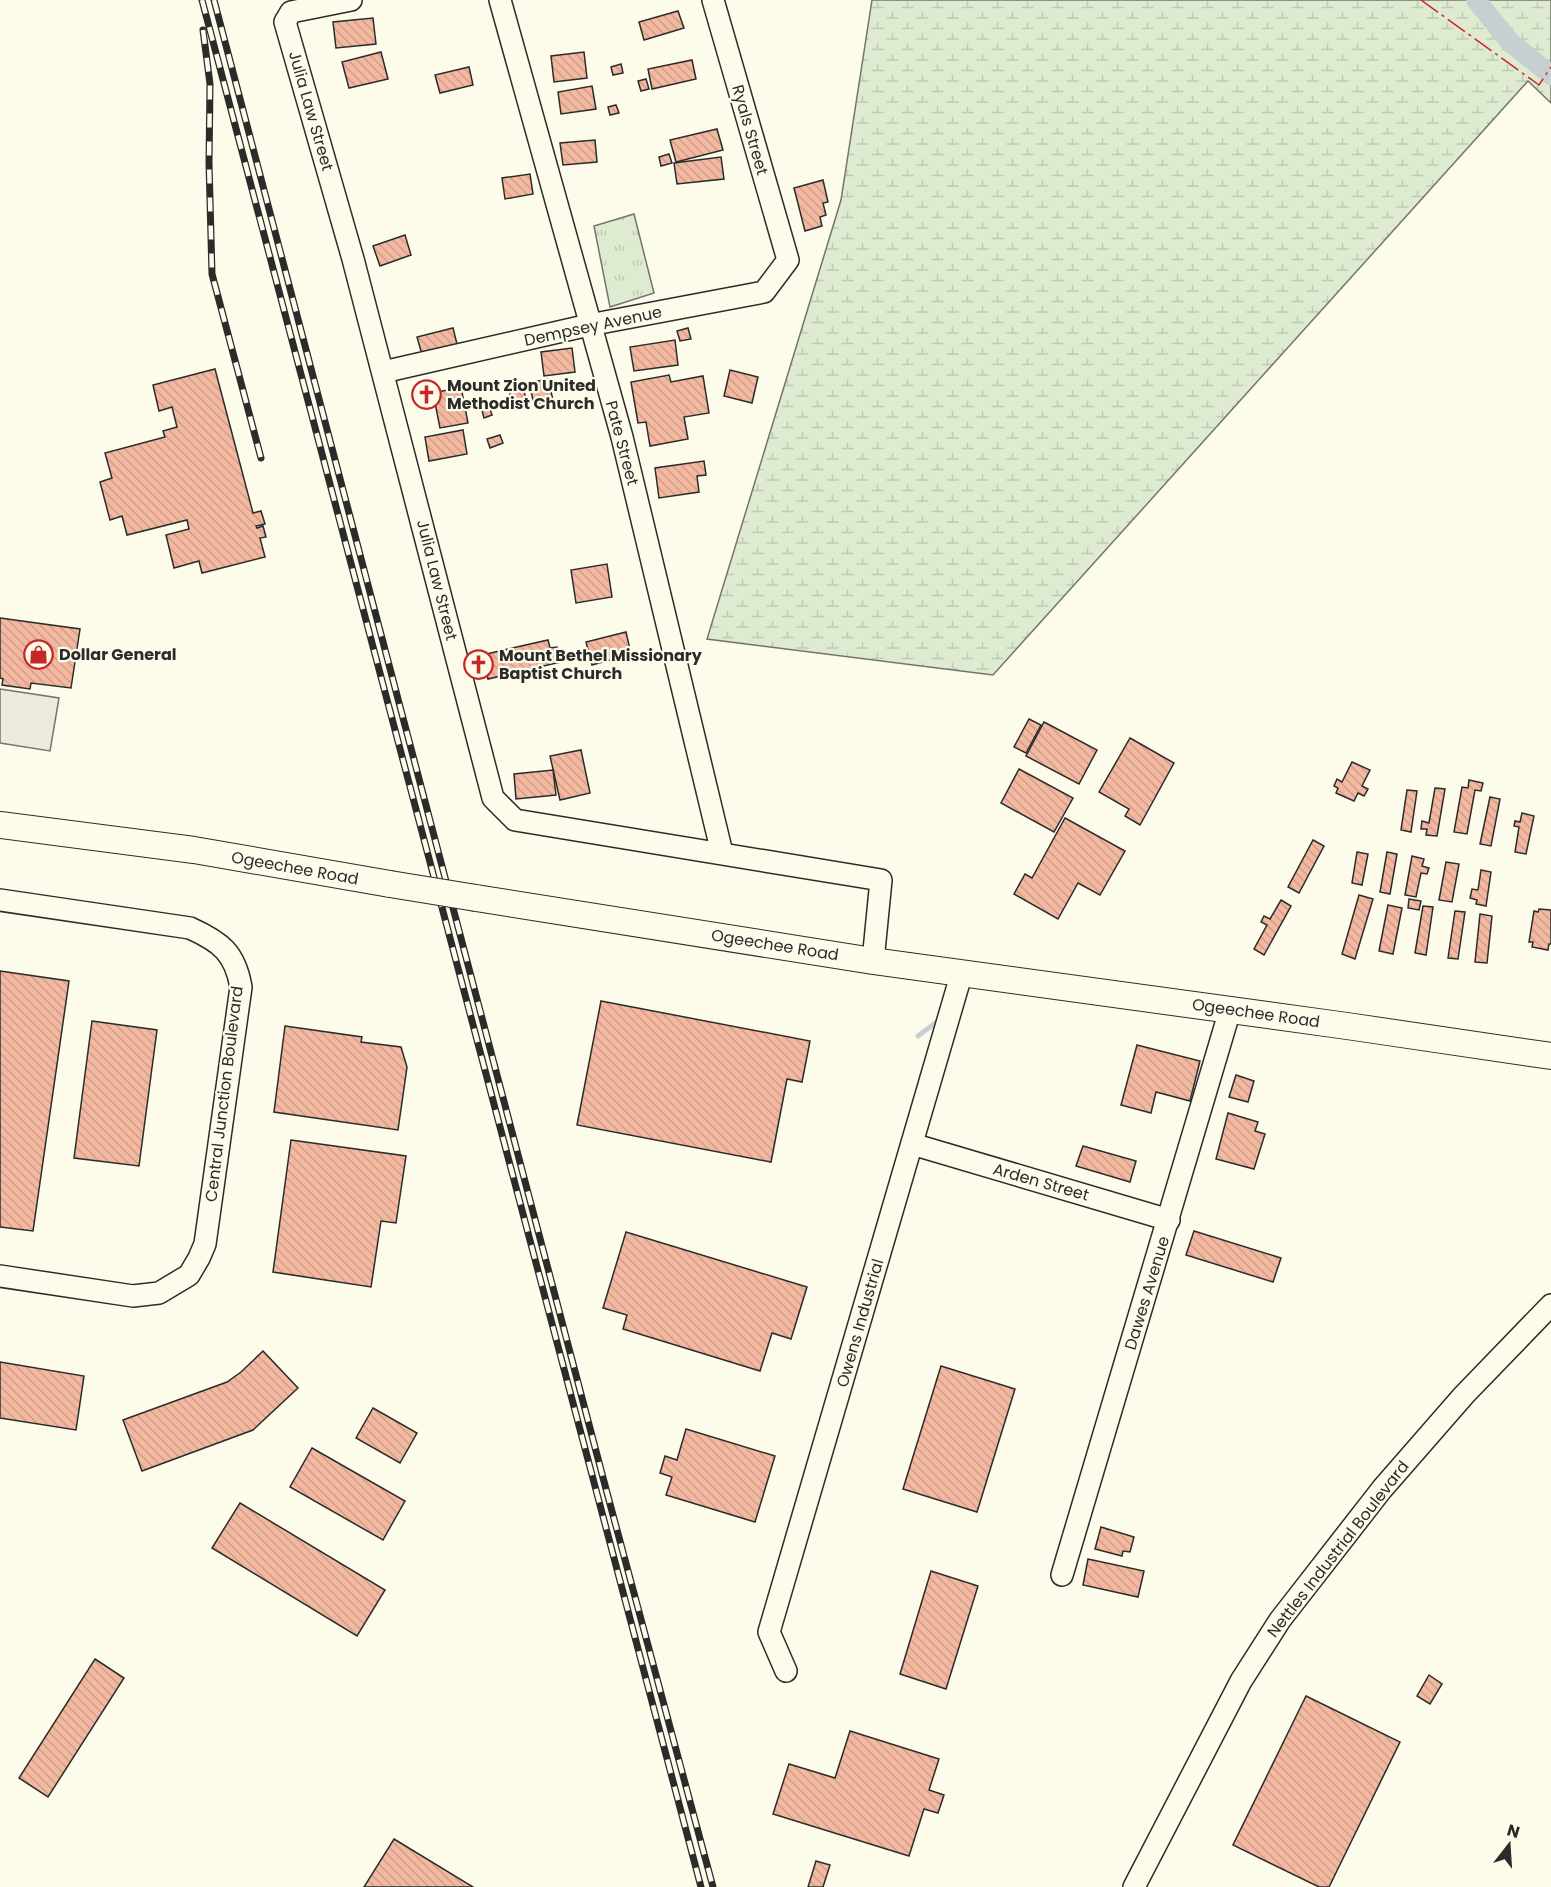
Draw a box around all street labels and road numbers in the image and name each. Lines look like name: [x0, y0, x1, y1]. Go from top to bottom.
street label: Julia Law Street: [283, 48, 339, 174]
street label: Ryals Street: [726, 82, 774, 178]
street label: Dempsey Avenue: [522, 300, 664, 352]
street label: Pate Street: [600, 398, 644, 488]
street label: Julia Law Street: [411, 517, 463, 643]
street label: Ogeechee Road: [230, 845, 360, 891]
street label: Ogeechee Road: [710, 924, 840, 966]
street label: Central Junction Boulevard: [199, 985, 249, 1203]
street label: Ogeechee Road: [1191, 993, 1321, 1033]
street label: Arden Street: [990, 1157, 1092, 1207]
street label: Dawes Avenue: [1119, 1233, 1175, 1353]
street label: Owens Industrial: [831, 1256, 889, 1390]
street label: Nettles Industrial Boulevard: [1262, 1456, 1414, 1642]

